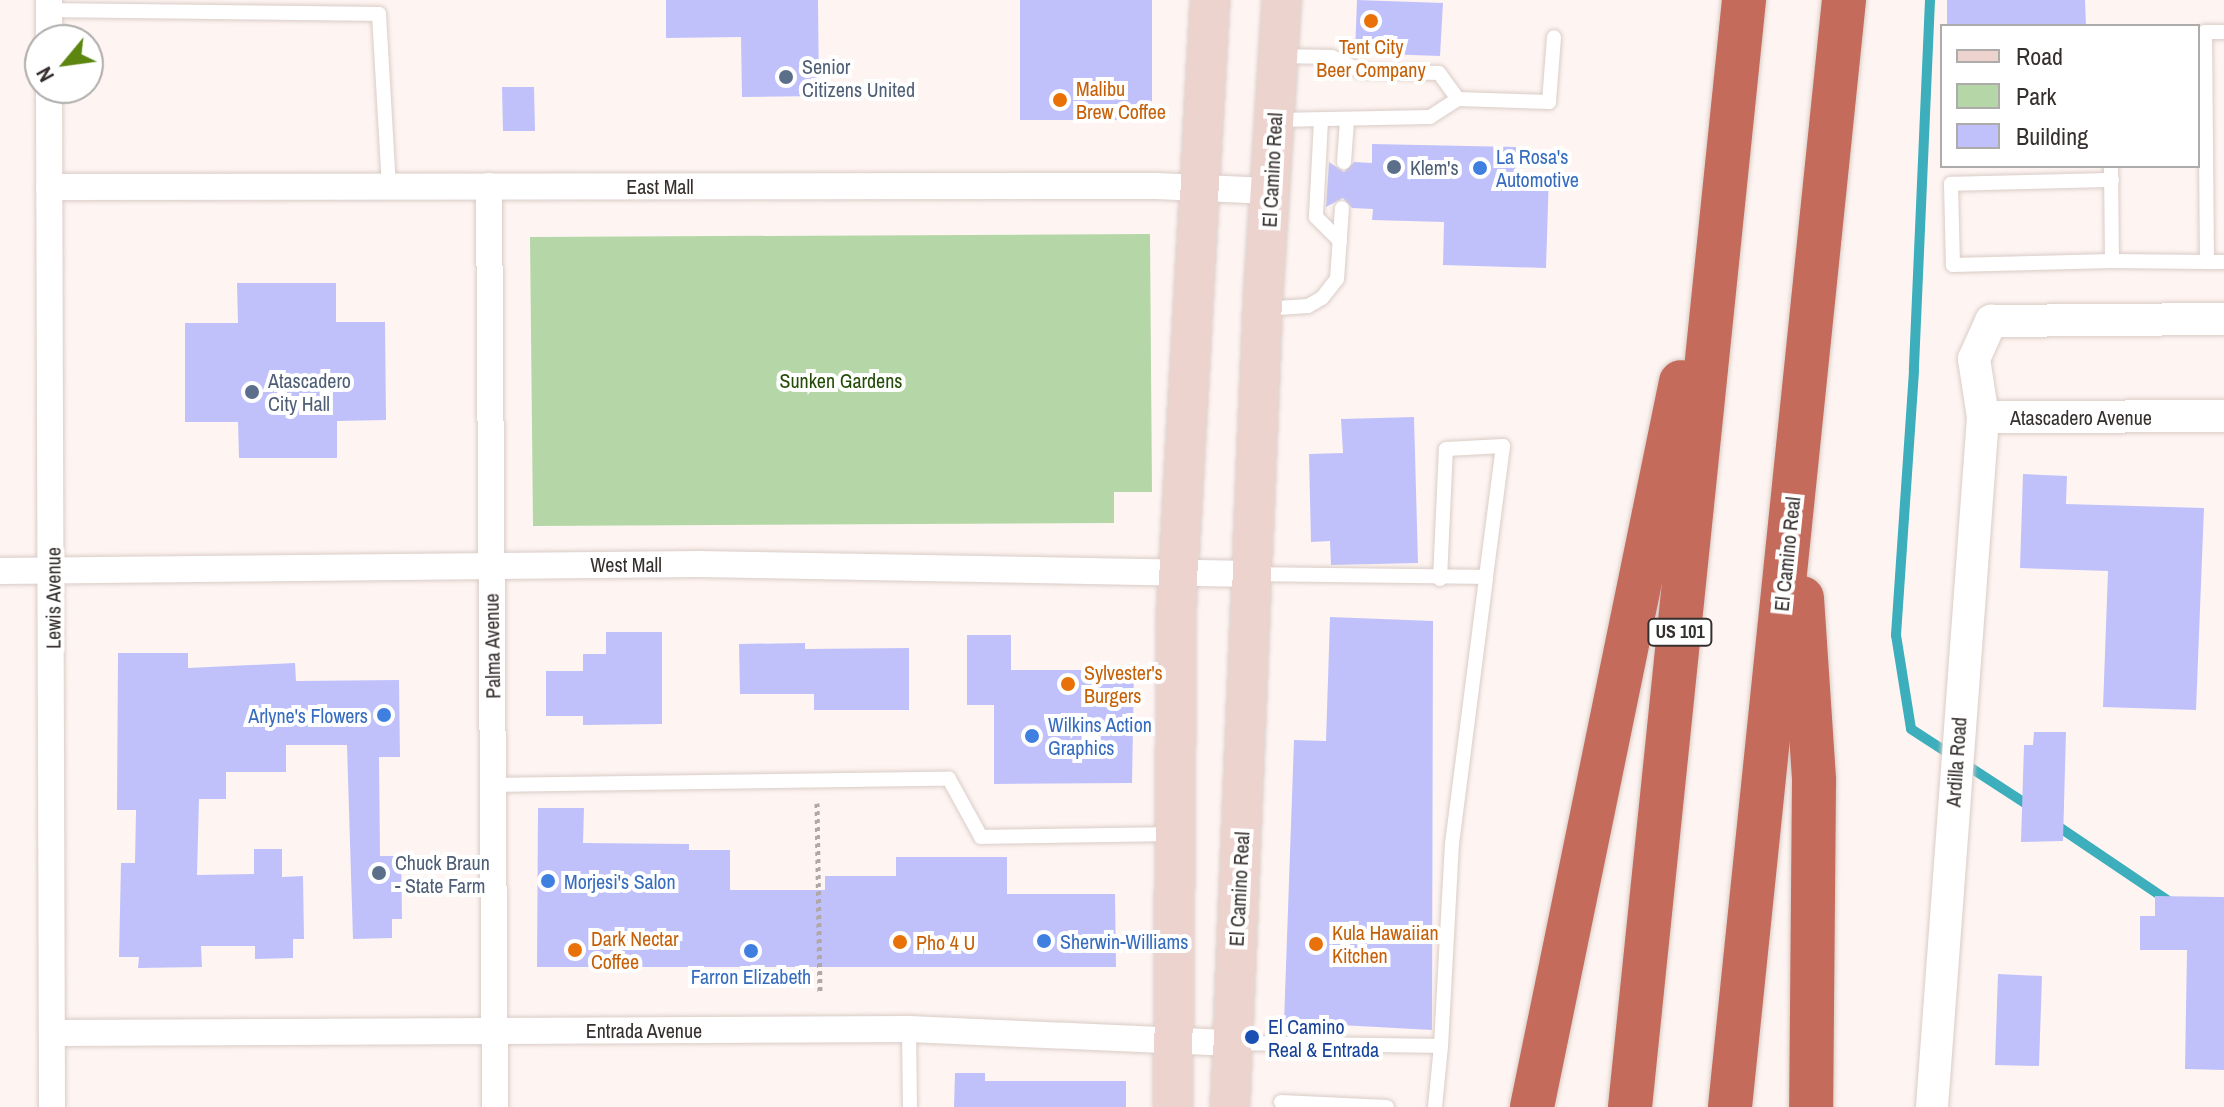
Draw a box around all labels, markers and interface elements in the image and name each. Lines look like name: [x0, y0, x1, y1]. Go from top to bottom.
marker: Tent City Beer Company: [1362, 12, 1380, 30]
north arrow: [24, 24, 104, 104]
legend: [1940, 24, 2200, 168]
place label: Tent City Beer Company: [1316, 34, 1426, 81]
text: Road: [2016, 40, 2063, 72]
place label: Senior Citizens United: [802, 54, 915, 101]
text: N: [28, 62, 61, 88]
marker: Senior Citizens United: [777, 68, 795, 86]
place label: Malibu Brew Coffee: [1076, 76, 1166, 123]
text: Park: [2016, 80, 2056, 112]
marker: Malibu Brew Coffee: [1051, 91, 1069, 109]
street label: El Camino Real: [1257, 112, 1287, 228]
text: Building: [2016, 120, 2088, 152]
place label: La Rosa's Automotive: [1496, 144, 1579, 191]
place label: Klem's: [1410, 155, 1459, 179]
marker: Klem's: [1385, 158, 1403, 176]
marker: La Rosa's Automotive: [1471, 159, 1489, 177]
street label: East Mall: [626, 174, 694, 198]
place label: Atascadero City Hall: [268, 368, 351, 415]
park label: Sunken Gardens: [779, 368, 903, 392]
marker: Atascadero City Hall: [243, 383, 261, 401]
street label: Atascadero Avenue: [2010, 405, 2152, 429]
street label: El Camino Real: [1769, 496, 1805, 612]
street label: Lewis Avenue: [41, 547, 65, 649]
street label: West Mall: [590, 552, 662, 576]
street label: Palma Avenue: [479, 593, 505, 699]
road number: US 101: [1646, 618, 1714, 646]
place label: Sylvester's Burgers: [1084, 660, 1163, 707]
marker: Sylvester's Burgers: [1059, 675, 1077, 693]
place label: Arlyne's Flowers: [248, 703, 368, 727]
marker: Arlyne's Flowers: [375, 706, 393, 724]
place label: Wilkins Action Graphics: [1048, 712, 1153, 759]
street label: Ardilla Road: [1941, 716, 1971, 808]
marker: Wilkins Action Graphics: [1023, 727, 1041, 745]
street label: El Camino Real: [1224, 831, 1254, 947]
place label: Chuck Braun - State Farm: [395, 850, 490, 897]
marker: Chuck Braun - State Farm: [370, 864, 388, 882]
place label: Morjesi's Salon: [564, 869, 676, 893]
marker: Morjesi's Salon: [539, 872, 557, 890]
place label: Kula Hawaiian Kitchen: [1332, 920, 1439, 967]
place label: Dark Nectar Coffee: [591, 926, 678, 973]
place label: Sherwin-Williams: [1060, 929, 1188, 953]
place label: Pho 4 U: [916, 930, 975, 954]
marker: Sherwin-Williams: [1035, 932, 1053, 950]
marker: Pho 4 U: [891, 933, 909, 951]
marker: Kula Hawaiian Kitchen: [1307, 935, 1325, 953]
marker: Dark Nectar Coffee: [566, 941, 584, 959]
marker: Farron Elizabeth: [742, 942, 760, 960]
place label: Farron Elizabeth: [691, 964, 811, 988]
place label: El Camino Real & Entrada: [1268, 1014, 1379, 1061]
street label: Entrada Avenue: [585, 1018, 703, 1042]
marker: El Camino Real & Entrada: [1243, 1028, 1261, 1046]

